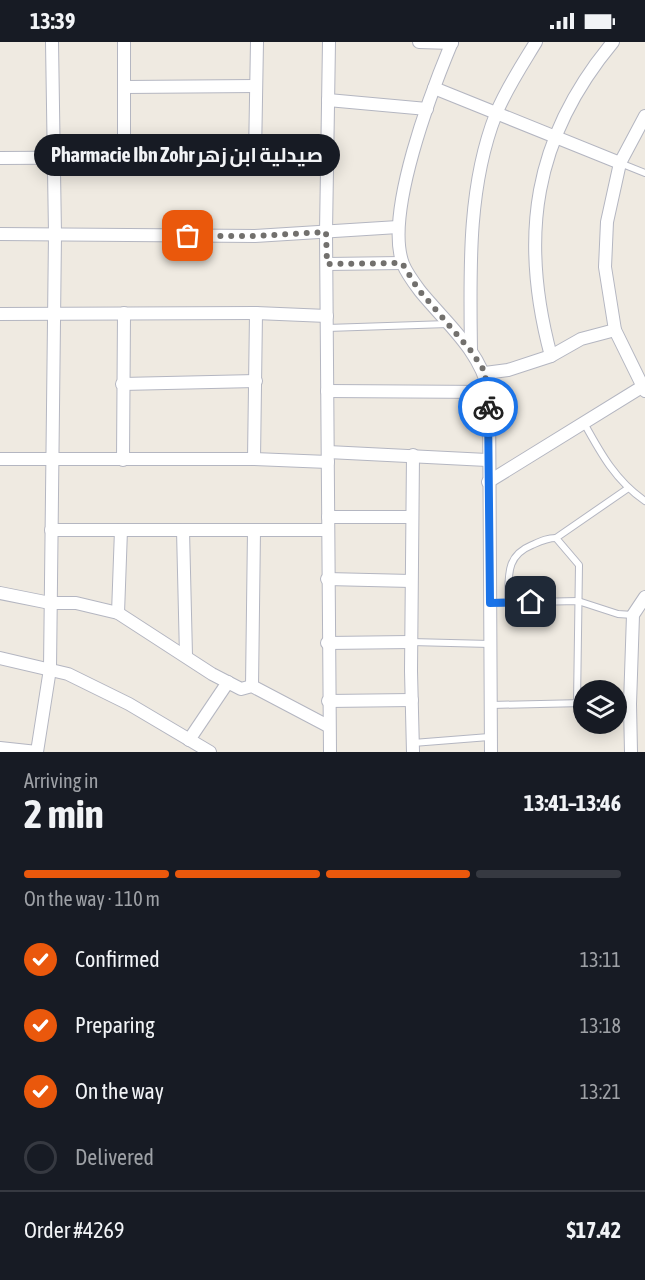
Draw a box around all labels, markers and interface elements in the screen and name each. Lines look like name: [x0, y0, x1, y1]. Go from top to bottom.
text: 13:39: [30, 8, 75, 34]
callout: Pharmacie Ibn Zohr صيدلية ابن زهر: [35, 134, 341, 176]
text: Pharmacie Ibn Zohr صيدلية ابن زهر: [51, 143, 323, 166]
pin: [162, 210, 213, 261]
icon: bag: [171, 219, 204, 252]
courier: [458, 377, 518, 437]
icon: bike: [472, 391, 505, 424]
pin: [505, 576, 556, 627]
icon: home: [514, 585, 547, 618]
map controls: [573, 680, 627, 734]
button: layers: [573, 680, 627, 734]
text: Arriving in: [24, 769, 98, 792]
text: 13:41–13:46: [524, 790, 621, 816]
text: 2 min: [24, 792, 104, 836]
text: On the way · 110 m: [24, 887, 160, 910]
icon: check: [24, 943, 57, 976]
text: Confirmed: [75, 946, 160, 972]
text: 13:11: [580, 948, 621, 971]
icon: check: [24, 1009, 57, 1042]
text: Preparing: [75, 1012, 155, 1038]
text: 13:18: [580, 1014, 621, 1037]
icon: check: [24, 1075, 57, 1108]
text: On the way: [75, 1078, 164, 1104]
text: 13:21: [580, 1080, 621, 1103]
text: Delivered: [75, 1144, 154, 1170]
text: Order #4269: [24, 1217, 124, 1243]
text: $17.42: [566, 1217, 621, 1243]

